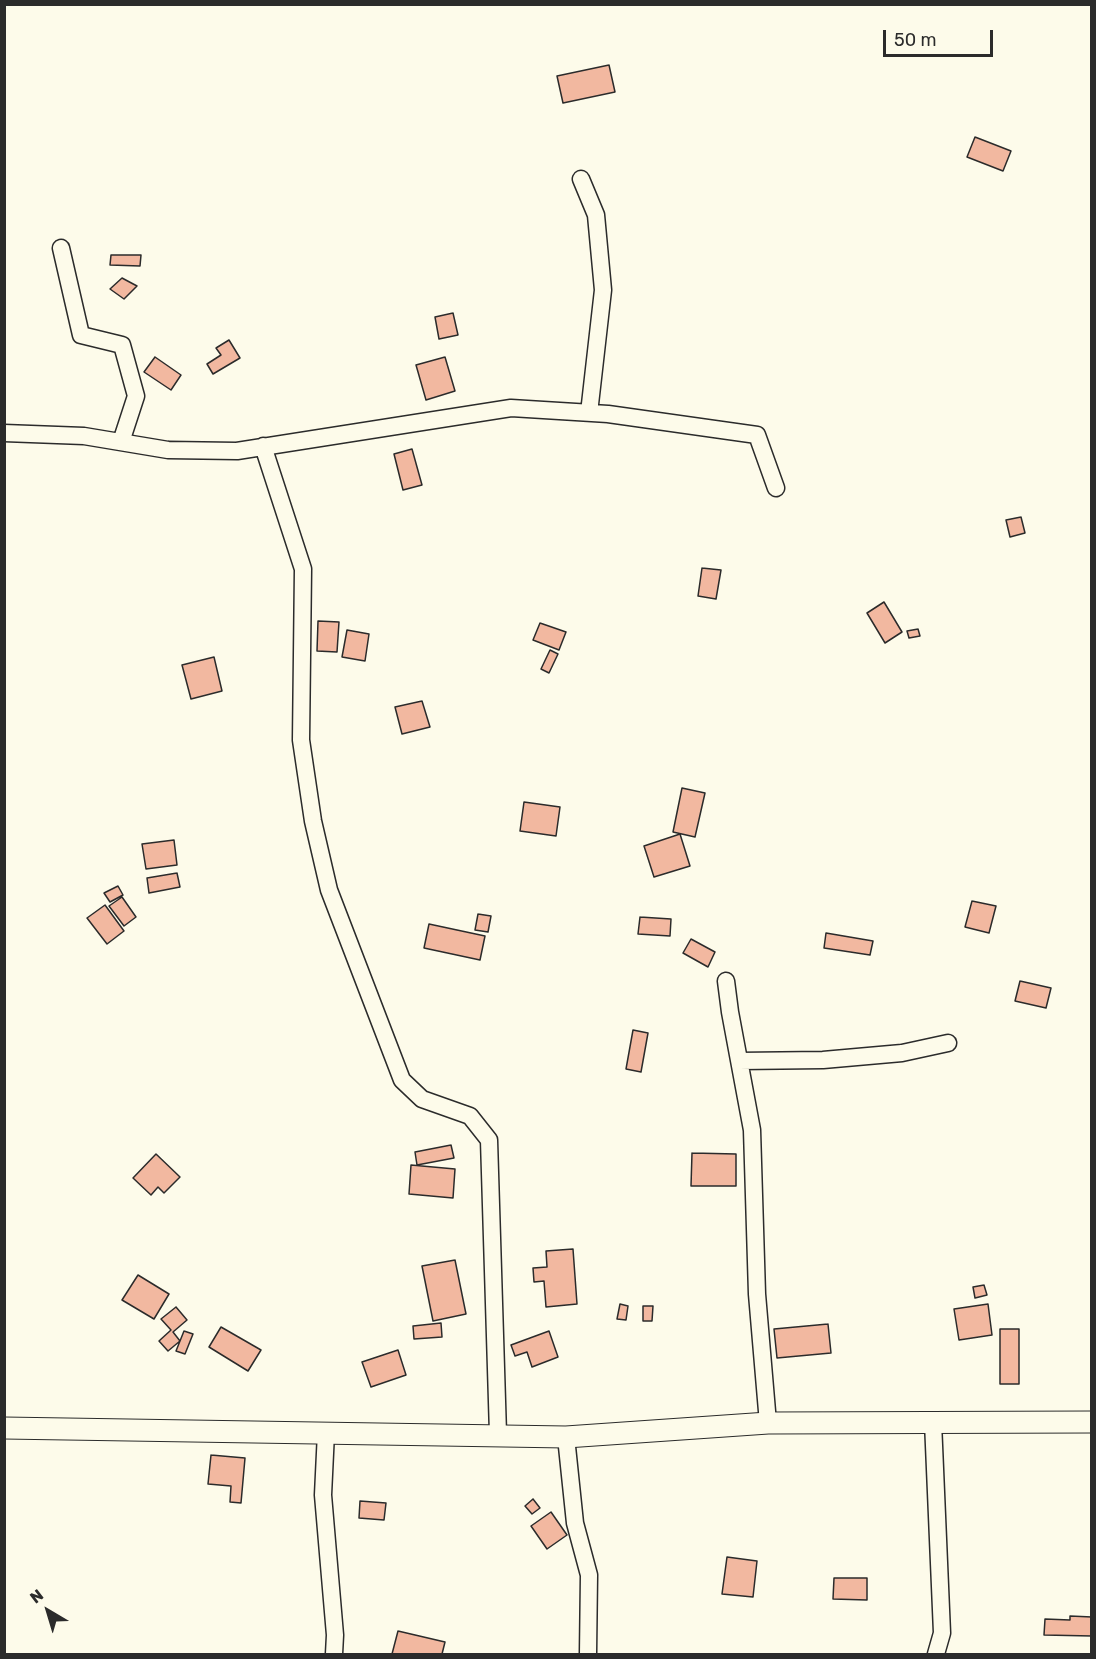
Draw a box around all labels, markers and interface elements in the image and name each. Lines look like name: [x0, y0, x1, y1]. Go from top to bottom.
scale bar: [886, 18, 996, 56]
text: 50 m: [894, 29, 937, 51]
north arrow: [18, 1581, 78, 1641]
text: N: [26, 1585, 47, 1607]

